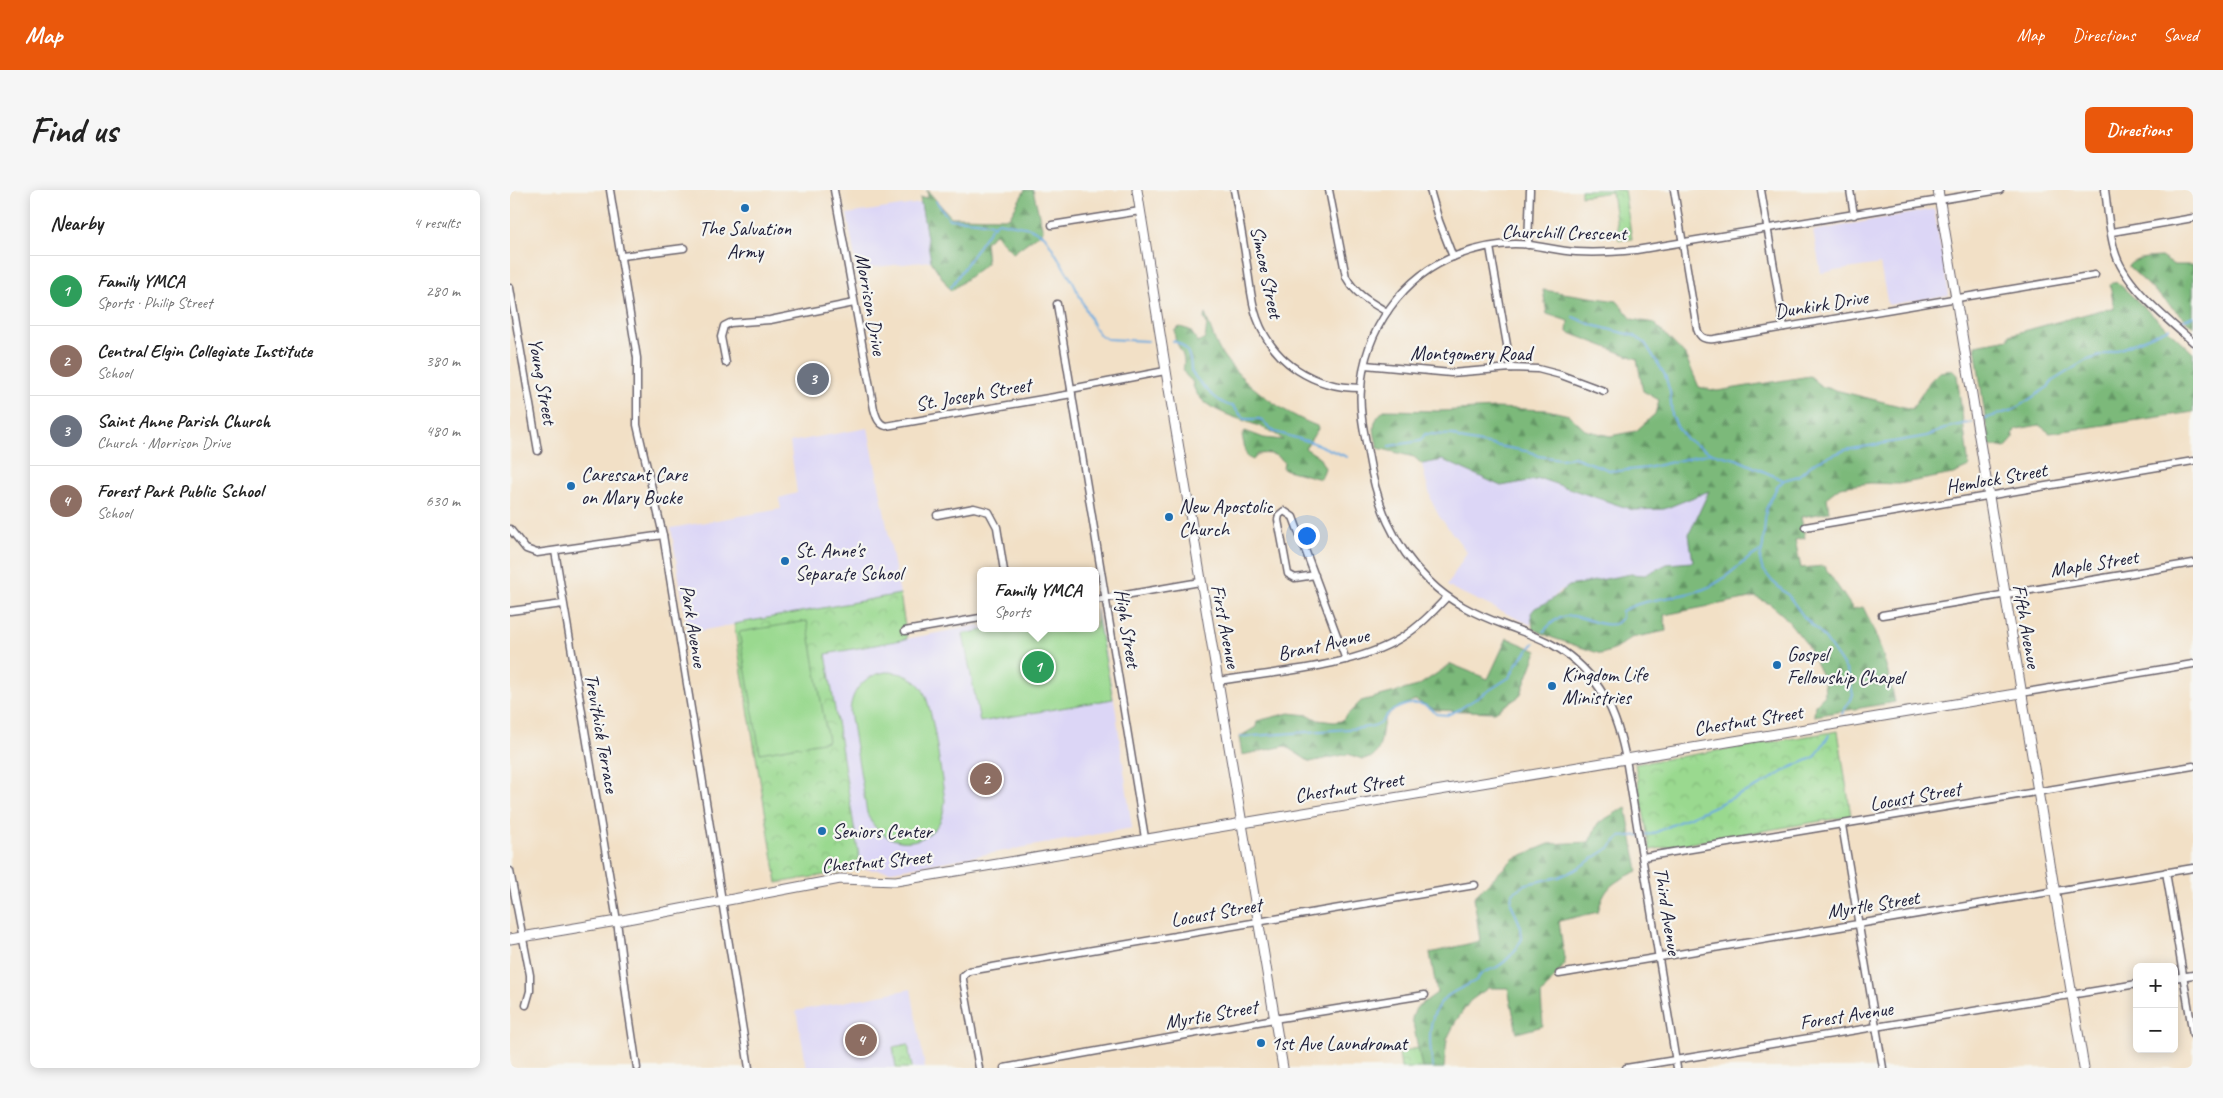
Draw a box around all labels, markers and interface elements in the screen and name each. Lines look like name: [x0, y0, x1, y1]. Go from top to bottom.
text: Map: [25, 20, 62, 50]
text: Map: [2017, 24, 2044, 46]
text: Directions: [2072, 24, 2135, 46]
text: Saved: [2163, 24, 2198, 46]
button: Directions: [2085, 107, 2193, 153]
text: Find us: [30, 108, 117, 153]
marker: The Salvation Army: [739, 202, 751, 214]
text: Nearby: [50, 210, 103, 236]
text: 4 results: [413, 213, 460, 233]
place label: The Salvation Army: [699, 216, 792, 264]
street label: Churchill Crescent: [1501, 219, 1629, 246]
street label: Simcoe Street: [1245, 224, 1289, 323]
street label: Morrison Drive: [849, 251, 892, 358]
text: Family YMCA: [97, 269, 184, 293]
text: 1: [62, 281, 70, 301]
text: 280 m: [426, 281, 460, 301]
street label: Dunkirk Drive: [1773, 285, 1871, 324]
text: Sports · Philip Street: [97, 293, 212, 313]
street label: Young Street: [523, 336, 563, 429]
text: Central Elgin Collegiate Institute: [97, 339, 312, 363]
street label: Montgomery Road: [1410, 341, 1535, 366]
text: 2: [62, 351, 70, 371]
text: 380 m: [426, 351, 460, 371]
pin: 3: [797, 360, 829, 398]
text: School: [97, 363, 131, 383]
street label: St. Joseph Street: [913, 371, 1036, 417]
text: Saint Anne Parish Church: [97, 409, 270, 433]
text: 3: [62, 421, 70, 441]
text: 480 m: [426, 421, 460, 441]
text: Church · Morrison Drive: [97, 433, 230, 453]
street label: Hemlock Street: [1944, 457, 2051, 500]
place label: Caressant Care on Mary Bucke: [581, 462, 689, 510]
text: Forest Park Public School: [97, 479, 263, 503]
marker: Caressant Care on Mary Bucke: [565, 480, 577, 492]
text: 4: [62, 491, 70, 511]
text: 630 m: [426, 491, 460, 511]
place label: New Apostolic Church: [1179, 494, 1273, 542]
text: School: [97, 503, 131, 523]
marker: New Apostolic Church: [1163, 511, 1175, 523]
your location: [1294, 523, 1320, 549]
place label: St. Anne's Separate School: [795, 538, 906, 586]
street label: Maple Street: [2048, 544, 2142, 583]
marker: St. Anne's Separate School: [779, 555, 791, 567]
popup: [977, 567, 1099, 632]
text: Family YMCA: [994, 578, 1082, 602]
street label: First Avenue: [1205, 582, 1246, 671]
street label: Fifth Avenue: [2007, 582, 2046, 672]
street label: Park Avenue: [675, 583, 713, 670]
street label: High Street: [1109, 587, 1146, 672]
text: Sports: [994, 602, 1030, 622]
street label: Brant Avenue: [1275, 622, 1372, 666]
place label: Gospel Fellowship Chapel: [1787, 642, 1907, 690]
pin: 1: [1022, 648, 1054, 686]
marker: Gospel Fellowship Chapel: [1771, 659, 1783, 671]
place label: Kingdom Life Ministries: [1562, 662, 1649, 710]
street label: Trevithick Terrace: [579, 671, 625, 796]
marker: Kingdom Life Ministries: [1546, 680, 1558, 692]
street label: Chestnut Street: [1692, 699, 1807, 741]
pin: 2: [970, 760, 1002, 798]
street label: Chestnut Street: [1293, 766, 1408, 808]
street label: Locust Street: [1868, 776, 1966, 817]
place label: Seniors Center: [832, 819, 934, 844]
marker: Seniors Center: [816, 825, 828, 837]
street label: Chestnut Street: [820, 844, 934, 879]
street label: Third Avenue: [1648, 865, 1687, 958]
street label: Myrtle Street: [1825, 885, 1923, 924]
street label: Locust Street: [1169, 892, 1267, 933]
map controls: [2133, 963, 2178, 1053]
button: +: [2133, 963, 2178, 1008]
street label: Myrtie Street: [1163, 993, 1263, 1035]
street label: Forest Avenue: [1798, 996, 1896, 1035]
button: −: [2133, 1008, 2178, 1053]
pin: 4: [845, 1021, 877, 1059]
place label: 1st Ave Laundromat: [1271, 1031, 1410, 1056]
marker: 1st Ave Laundromat: [1255, 1037, 1267, 1049]

